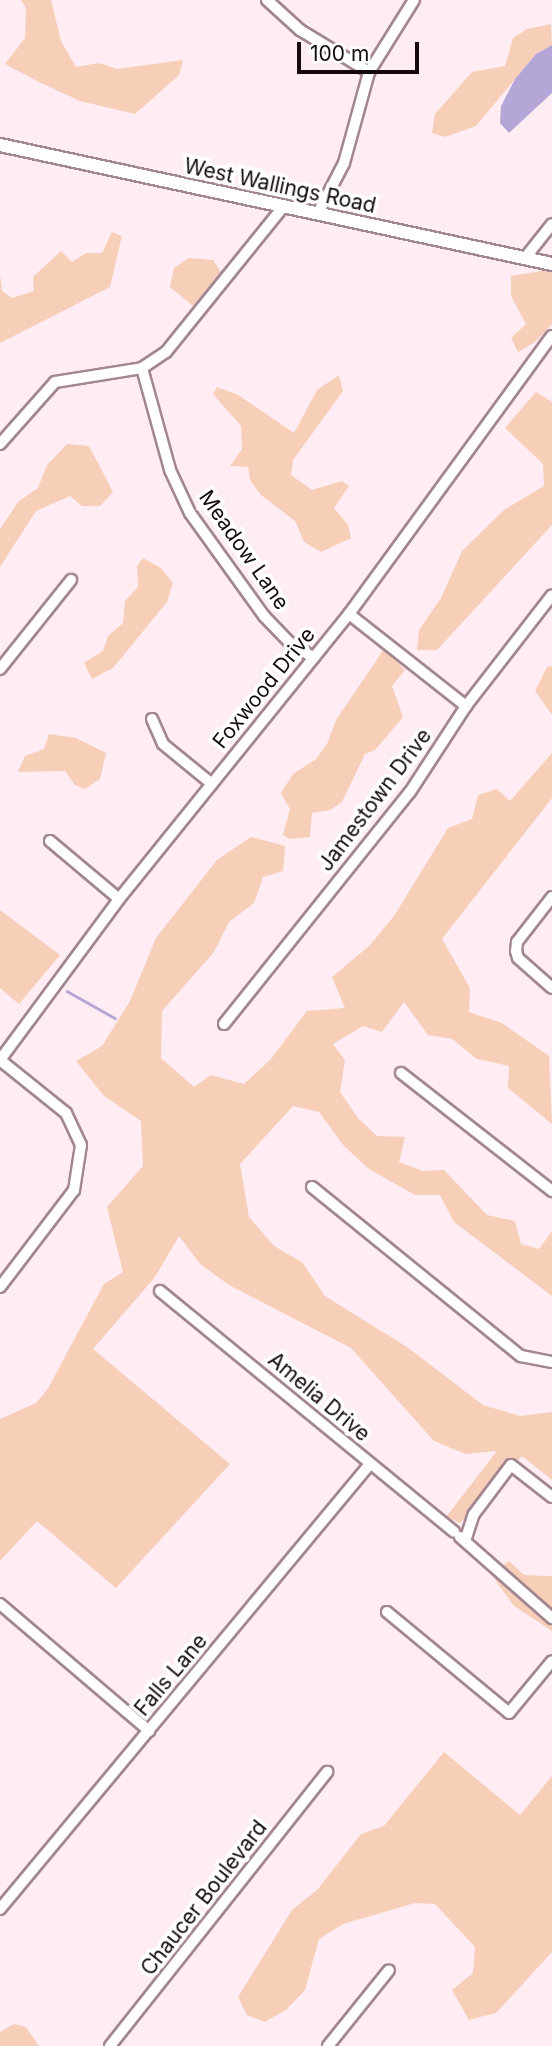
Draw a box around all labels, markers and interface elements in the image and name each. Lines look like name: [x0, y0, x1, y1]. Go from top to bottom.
scale bar: [300, 28, 422, 72]
text: 100 m: [310, 41, 369, 66]
street label: West Wallings Road: [182, 153, 378, 219]
street label: Meadow Lane: [194, 486, 294, 614]
street label: Foxwood Drive: [208, 623, 320, 753]
street label: Jamestown Drive: [313, 724, 437, 876]
street label: Amelia Drive: [263, 1347, 375, 1447]
street label: Falls Lane: [129, 1629, 213, 1721]
street label: Chaucer Boulevard: [136, 1816, 272, 1980]

